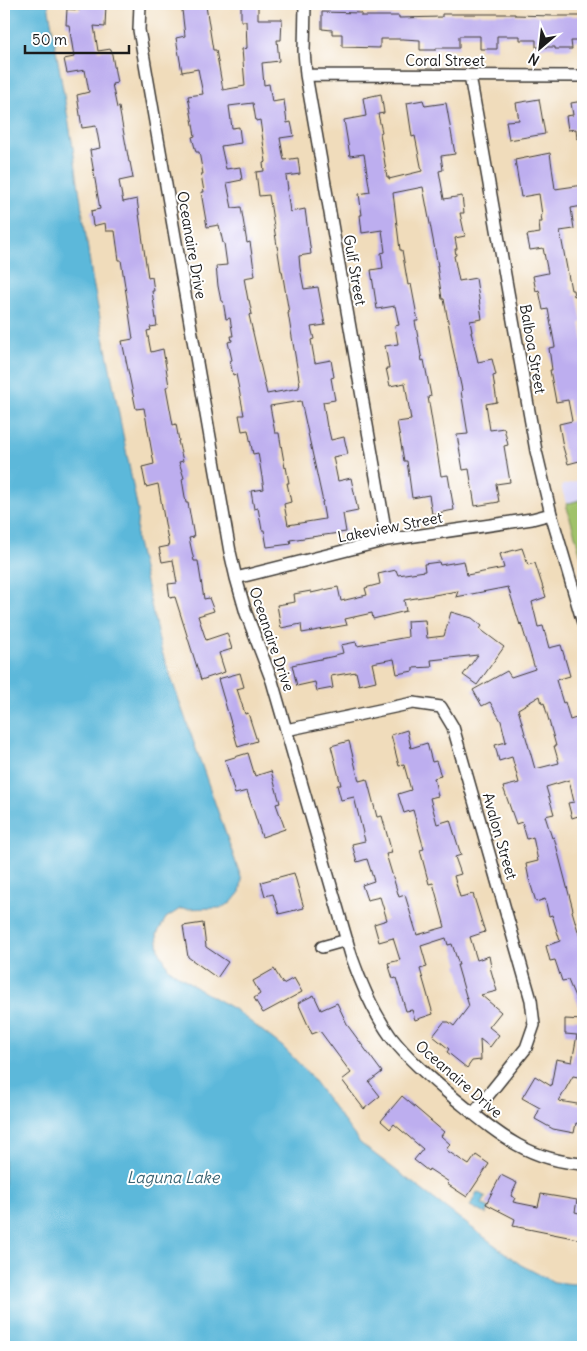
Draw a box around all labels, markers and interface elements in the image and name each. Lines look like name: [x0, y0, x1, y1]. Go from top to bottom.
scale bar: [25, 22, 129, 54]
north arrow: [514, 22, 564, 72]
text: 50 m: [32, 30, 67, 49]
text: N: [525, 49, 542, 70]
street label: Coral Street: [405, 51, 485, 70]
street label: Oceanaire Drive: [173, 190, 211, 300]
street label: Gulf Street: [339, 233, 371, 307]
street label: Balboa Street: [516, 303, 550, 395]
street label: Lakeview Street: [336, 508, 444, 546]
street label: Oceanaire Drive: [245, 584, 299, 694]
street label: Avalon Street: [479, 790, 521, 882]
street label: Oceanaire Drive: [412, 1036, 506, 1122]
water label: Laguna Lake: [127, 1167, 221, 1187]

